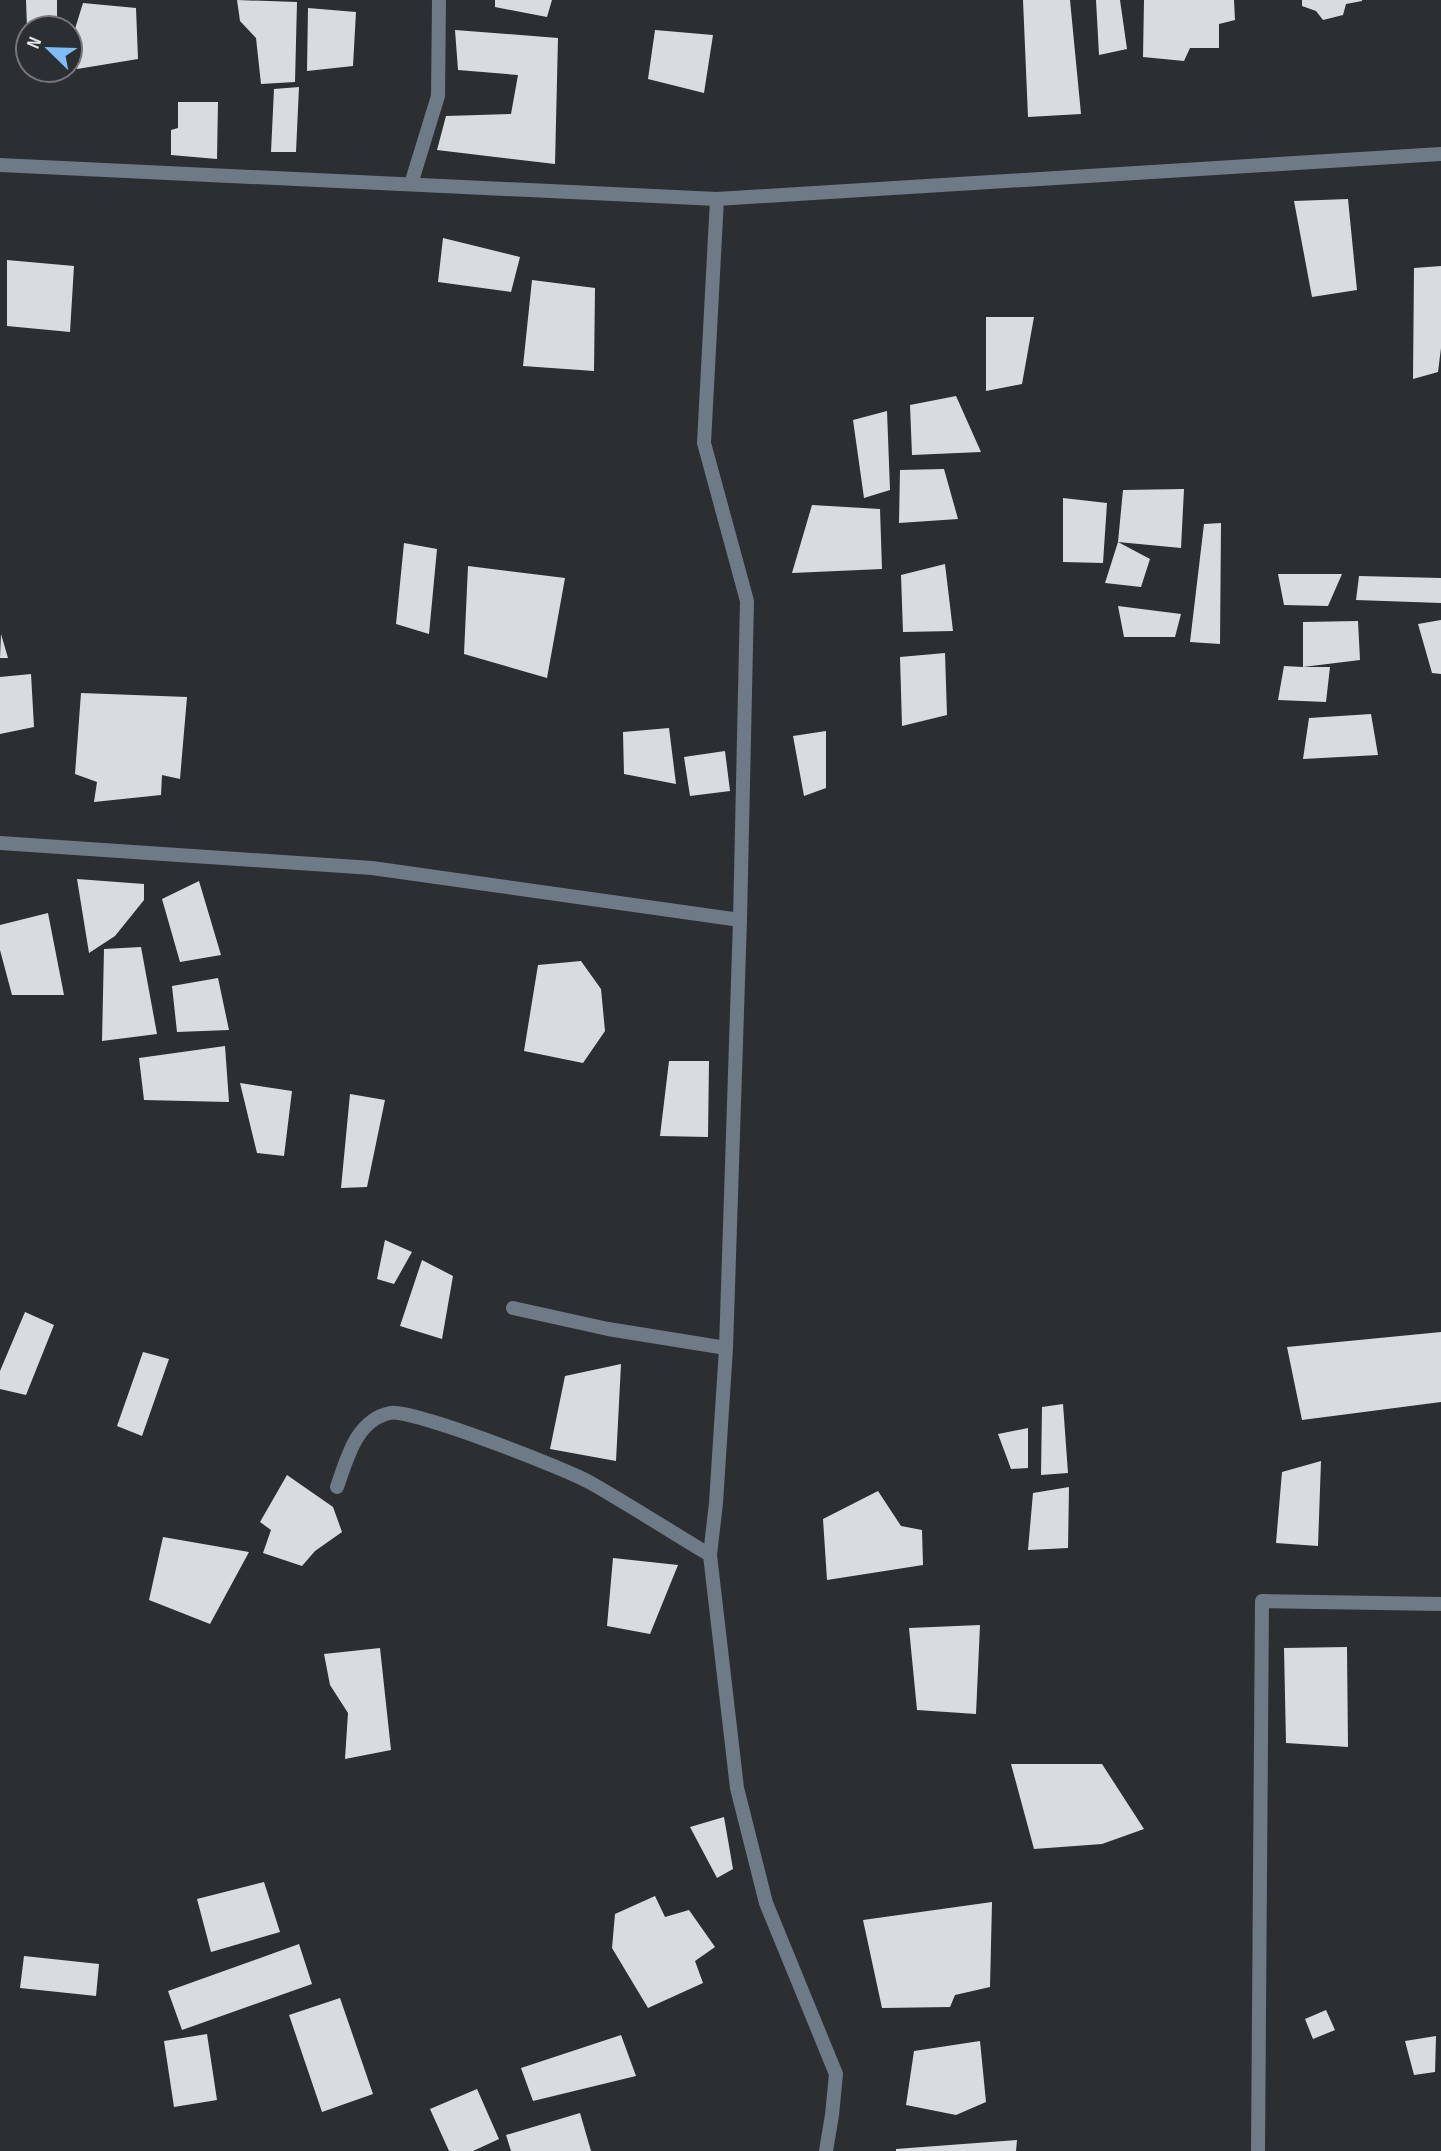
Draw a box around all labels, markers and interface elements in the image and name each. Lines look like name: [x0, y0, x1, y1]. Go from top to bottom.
north arrow: [14, 14, 84, 84]
text: N: [22, 34, 47, 52]

